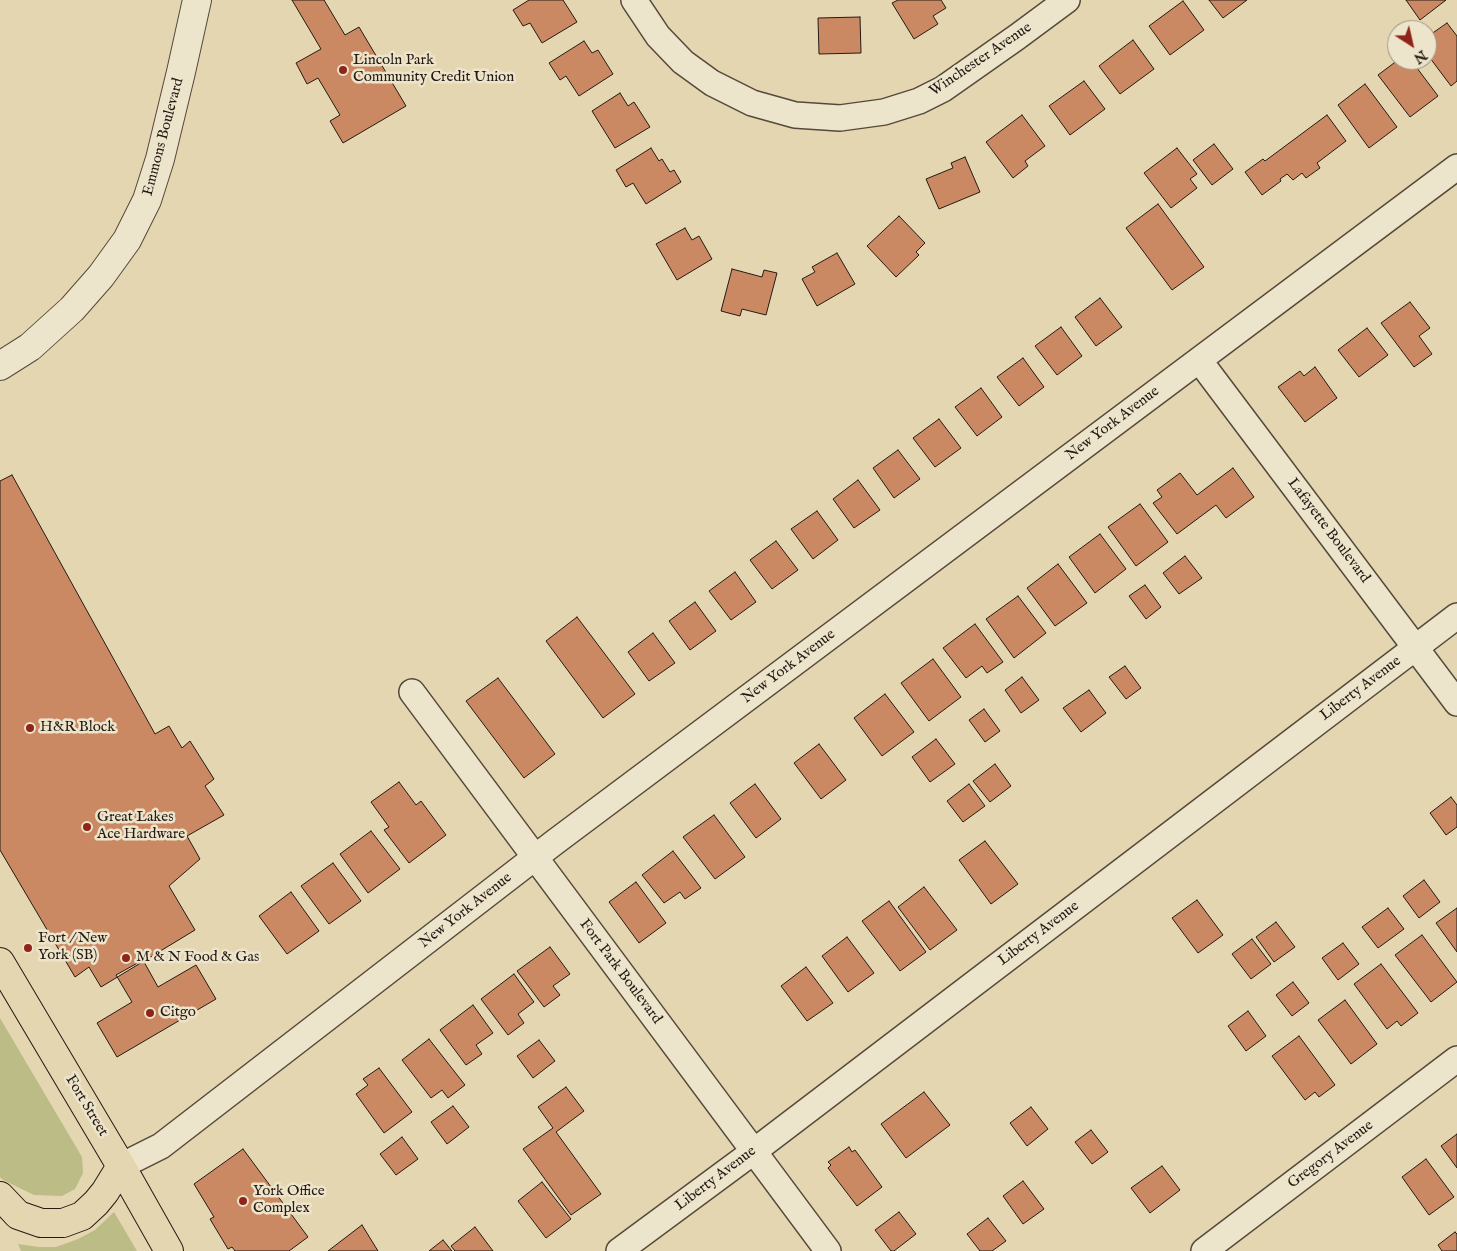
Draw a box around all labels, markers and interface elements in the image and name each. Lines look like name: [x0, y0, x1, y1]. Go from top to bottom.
street label: Winchester Avenue: [926, 19, 1036, 101]
north arrow: [1387, 20, 1437, 70]
text: N: [1410, 46, 1430, 67]
place label: Lincoln Park Community Credit Union: [353, 52, 514, 87]
marker: Lincoln Park Community Credit Union: [337, 64, 349, 76]
street label: Emmons Boulevard: [140, 76, 188, 198]
street label: New York Avenue: [1063, 383, 1163, 465]
street label: Lafayette Boulevard: [1283, 475, 1373, 587]
street label: New York Avenue: [739, 626, 839, 708]
street label: Liberty Avenue: [1317, 653, 1405, 725]
place label: H&R Block: [40, 719, 115, 737]
marker: H&R Block: [24, 722, 36, 734]
place label: Great Lakes Ace Hardware: [97, 809, 185, 844]
marker: Great Lakes Ace Hardware: [81, 821, 93, 833]
street label: New York Avenue: [416, 869, 516, 953]
street label: Liberty Avenue: [995, 898, 1083, 970]
street label: Fort Park Boulevard: [575, 916, 665, 1028]
place label: Fort / New York (SB): [38, 930, 107, 965]
marker: Fort / New York (SB): [22, 942, 34, 954]
place label: M & N Food & Gas: [136, 949, 259, 967]
marker: M & N Food & Gas: [120, 952, 132, 964]
place label: Citgo: [160, 1004, 196, 1022]
marker: Citgo: [144, 1007, 156, 1019]
street label: Fort Street: [61, 1072, 111, 1140]
street label: Gregory Avenue: [1285, 1117, 1377, 1193]
street label: Liberty Avenue: [672, 1143, 760, 1215]
place label: York Office Complex: [253, 1183, 325, 1218]
marker: York Office Complex: [237, 1195, 249, 1207]

